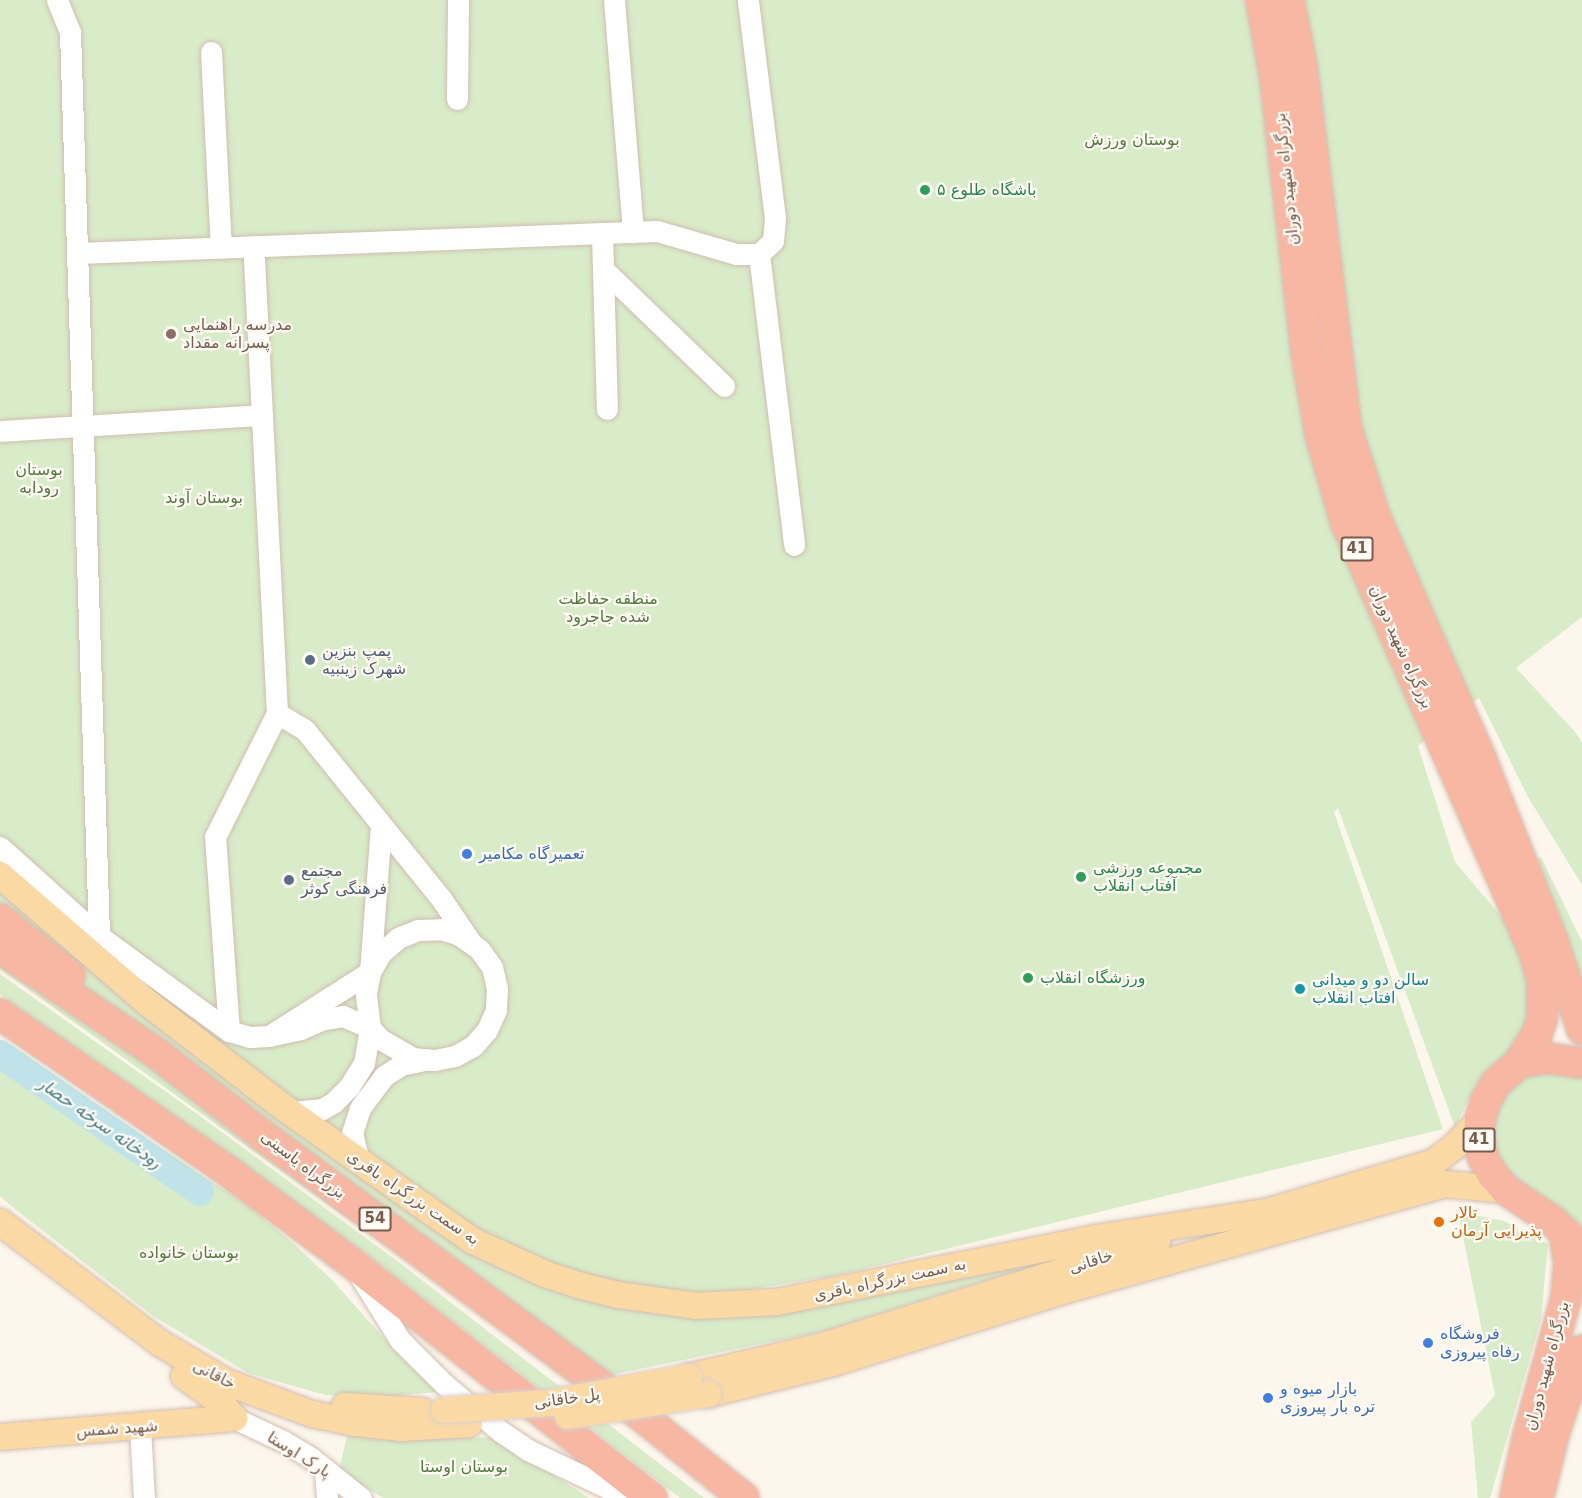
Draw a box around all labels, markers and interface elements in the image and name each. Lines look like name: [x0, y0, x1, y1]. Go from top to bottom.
street label: بزرگراه شهید دوران: [1270, 112, 1304, 246]
park label: بوستان ورزش: [1084, 130, 1180, 150]
place label: باشگاه طلوع ۵: [937, 180, 1036, 200]
marker: باشگاه طلوع ۵: [918, 183, 932, 197]
place label: مدرسه راهنمایی پسرانه مقداد: [183, 315, 292, 353]
marker: مدرسه راهنمایی پسرانه مقداد: [164, 327, 178, 341]
park label: بوستان رودابه: [15, 460, 63, 498]
park label: بوستان آوند: [165, 488, 243, 508]
road number: 41: [1340, 537, 1374, 561]
street label: بزرگراه شهید دوران: [1365, 582, 1437, 712]
park label: منطقه حفاظت شده جاجرود: [558, 589, 658, 627]
place label: پمپ بنزین شهرک زینبیه: [322, 641, 406, 679]
marker: پمپ بنزین شهرک زینبیه: [303, 653, 317, 667]
place label: تعمیرگاه مکامیر: [479, 844, 585, 864]
marker: تعمیرگاه مکامیر: [460, 847, 474, 861]
place label: مجموعه ورزشی آفتاب انقلاب: [1093, 858, 1203, 896]
place label: مجتمع فرهنگی کوثر: [301, 861, 387, 899]
marker: مجموعه ورزشی آفتاب انقلاب: [1074, 870, 1088, 884]
marker: مجتمع فرهنگی کوثر: [282, 873, 296, 887]
place label: ورزشگاه انقلاب: [1040, 968, 1145, 988]
place label: سالن دو و میدانی افتاب انقلاب: [1312, 970, 1429, 1008]
marker: ورزشگاه انقلاب: [1021, 971, 1035, 985]
marker: سالن دو و میدانی افتاب انقلاب: [1293, 982, 1307, 996]
water label: رودخانه سرخه حصار: [35, 1073, 165, 1173]
street label: بزرگراه یاسینی: [257, 1127, 349, 1203]
road number: 41: [1462, 1128, 1496, 1152]
street label: به سمت بزرگراه باقری: [343, 1147, 483, 1249]
place label: تالار پذیرایی آرمان: [1451, 1203, 1542, 1241]
road number: 54: [358, 1207, 392, 1231]
marker: تالار پذیرایی آرمان: [1432, 1215, 1446, 1229]
park label: بوستان خانواده: [139, 1243, 239, 1263]
street label: خاقانی: [1067, 1246, 1115, 1278]
street label: به سمت بزرگراه باقری: [812, 1254, 968, 1306]
street label: بزرگراه شهید دوران: [1520, 1299, 1574, 1433]
place label: فروشگاه رفاه پیروزی: [1440, 1324, 1520, 1362]
marker: فروشگاه رفاه پیروزی: [1421, 1336, 1435, 1350]
street label: خاقانی: [190, 1356, 238, 1394]
place label: بازار میوه و تره بار پیروزی: [1280, 1379, 1375, 1417]
street label: پل خاقانی: [533, 1385, 601, 1413]
marker: بازار میوه و تره بار پیروزی: [1261, 1391, 1275, 1405]
street label: شهید شمس: [75, 1417, 159, 1441]
street label: پارک اوستا: [263, 1428, 335, 1482]
park label: بوستان اوستا: [420, 1457, 508, 1477]

